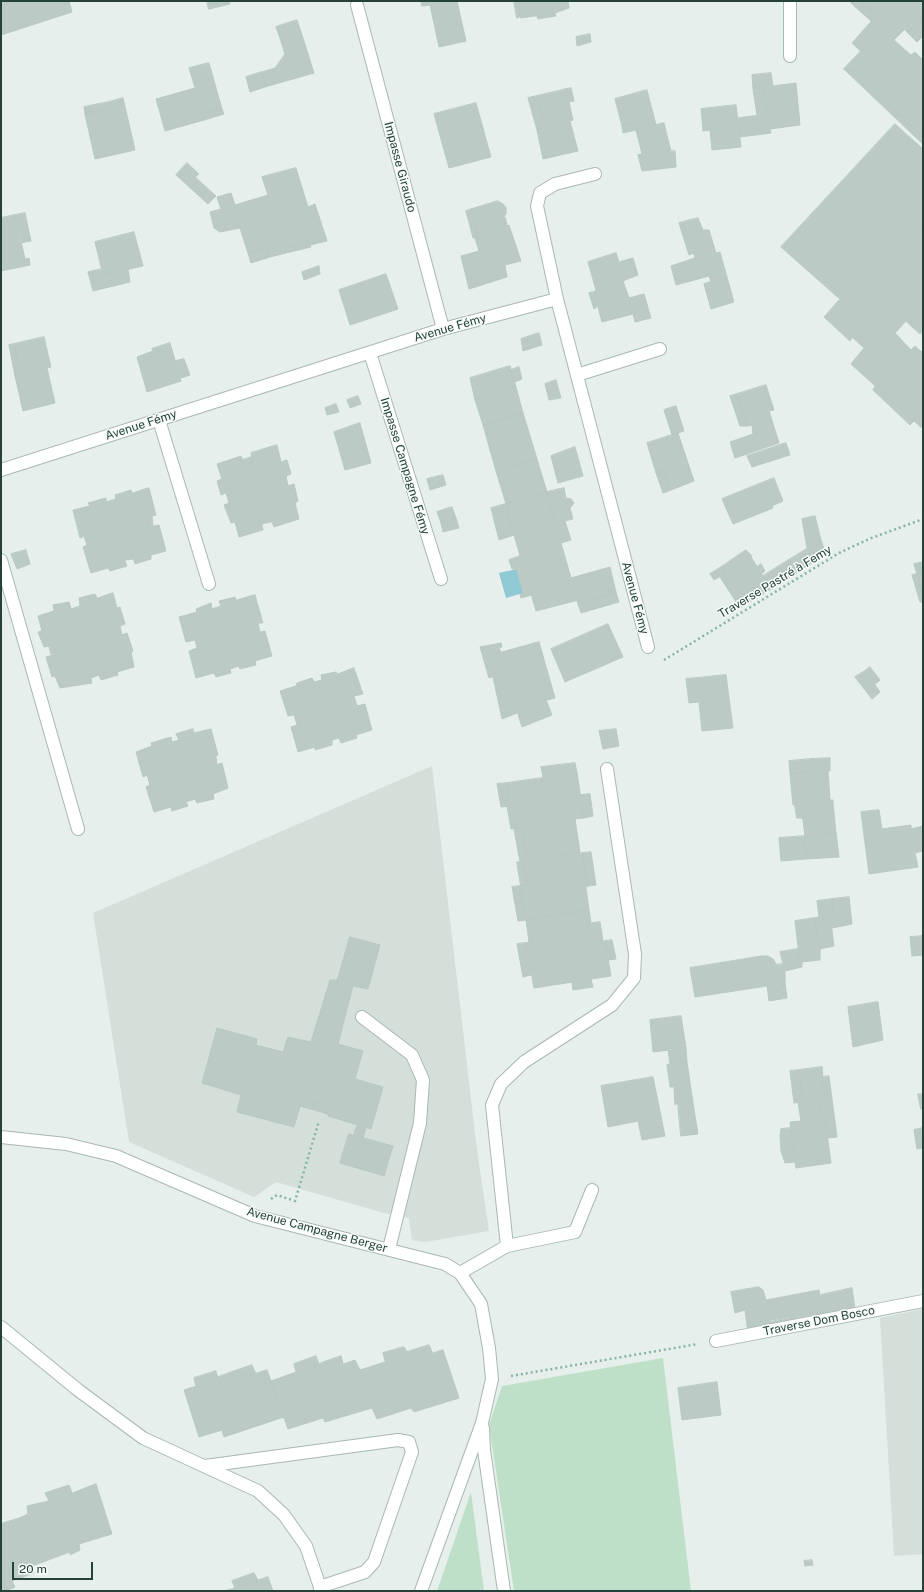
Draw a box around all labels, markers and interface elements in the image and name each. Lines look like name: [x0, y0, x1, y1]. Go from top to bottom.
street label: Impasse Giraudo: [381, 120, 419, 214]
street label: Avenue Fémy: [412, 311, 488, 345]
street label: Impasse Campagne Fémy: [377, 396, 433, 536]
street label: Avenue Fémy: [103, 407, 179, 443]
street label: Traverse Pastré à Femy: [716, 542, 834, 622]
street label: Avenue Fémy: [618, 560, 652, 636]
street label: Avenue Campagne Berger: [245, 1204, 389, 1256]
street label: Traverse Dom Bosco: [762, 1303, 876, 1339]
scale bar: [14, 1554, 95, 1580]
text: 20 m: [19, 1562, 47, 1576]

